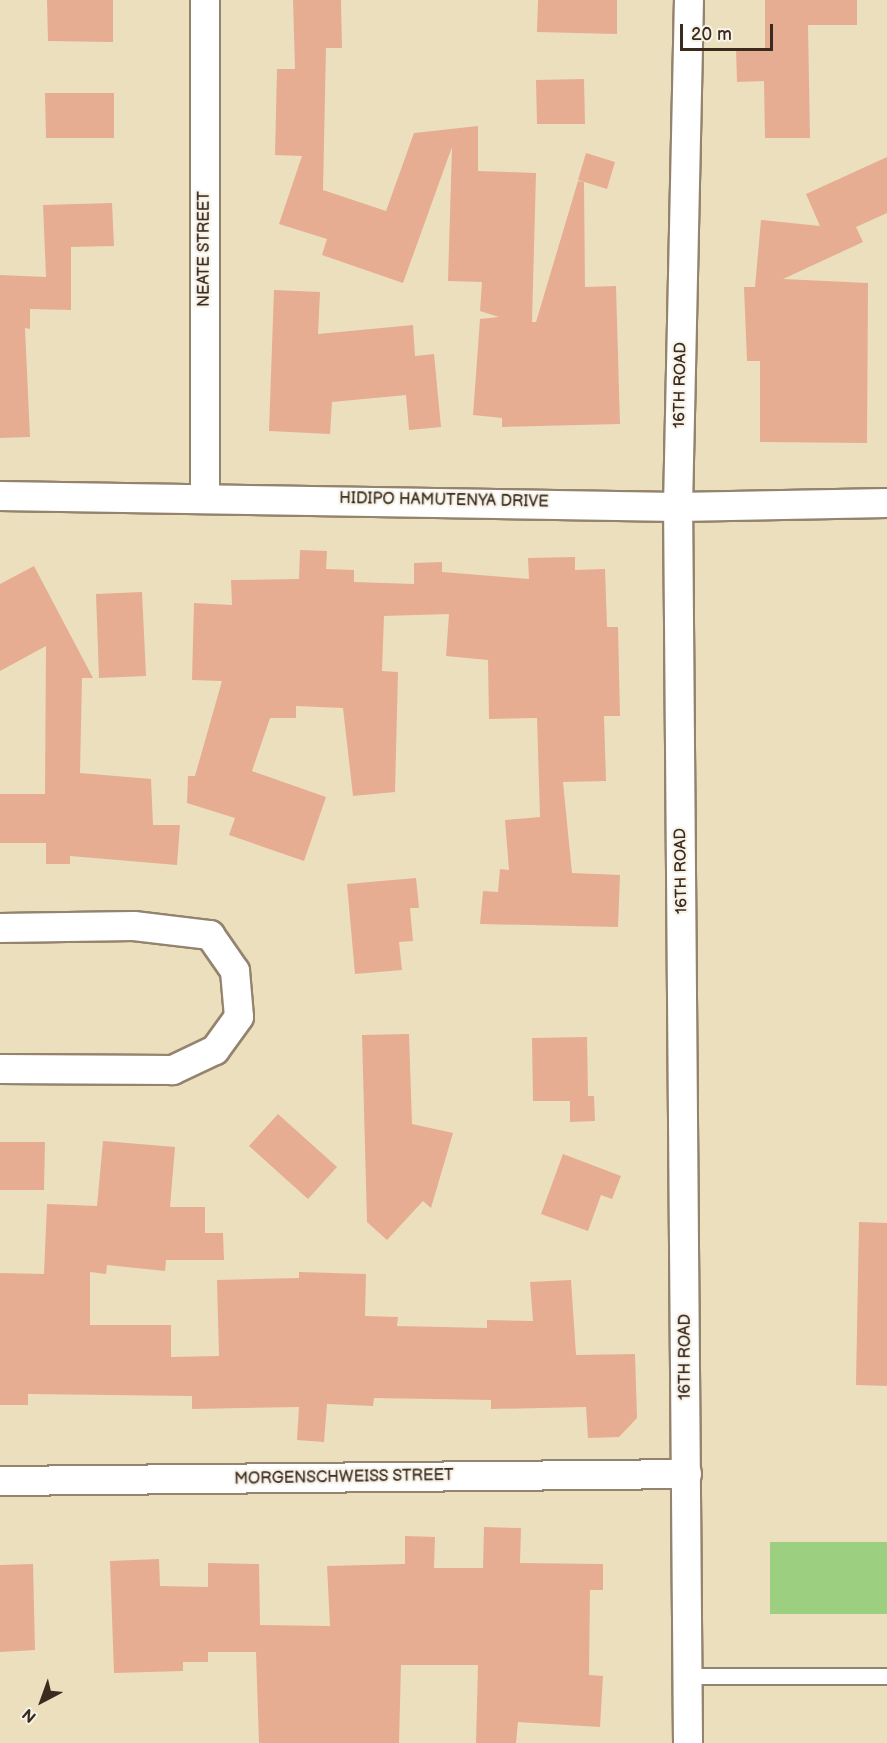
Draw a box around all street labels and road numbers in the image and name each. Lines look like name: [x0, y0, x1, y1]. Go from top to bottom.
street label: NEATE STREET: [195, 191, 215, 307]
street label: 16TH ROAD: [671, 342, 691, 428]
street label: HIDIPO HAMUTENYA DRIVE: [339, 490, 549, 512]
street label: 16TH ROAD: [672, 828, 692, 914]
street label: 16TH ROAD: [676, 1314, 696, 1400]
street label: MORGENSCHWEISS STREET: [234, 1466, 454, 1490]

